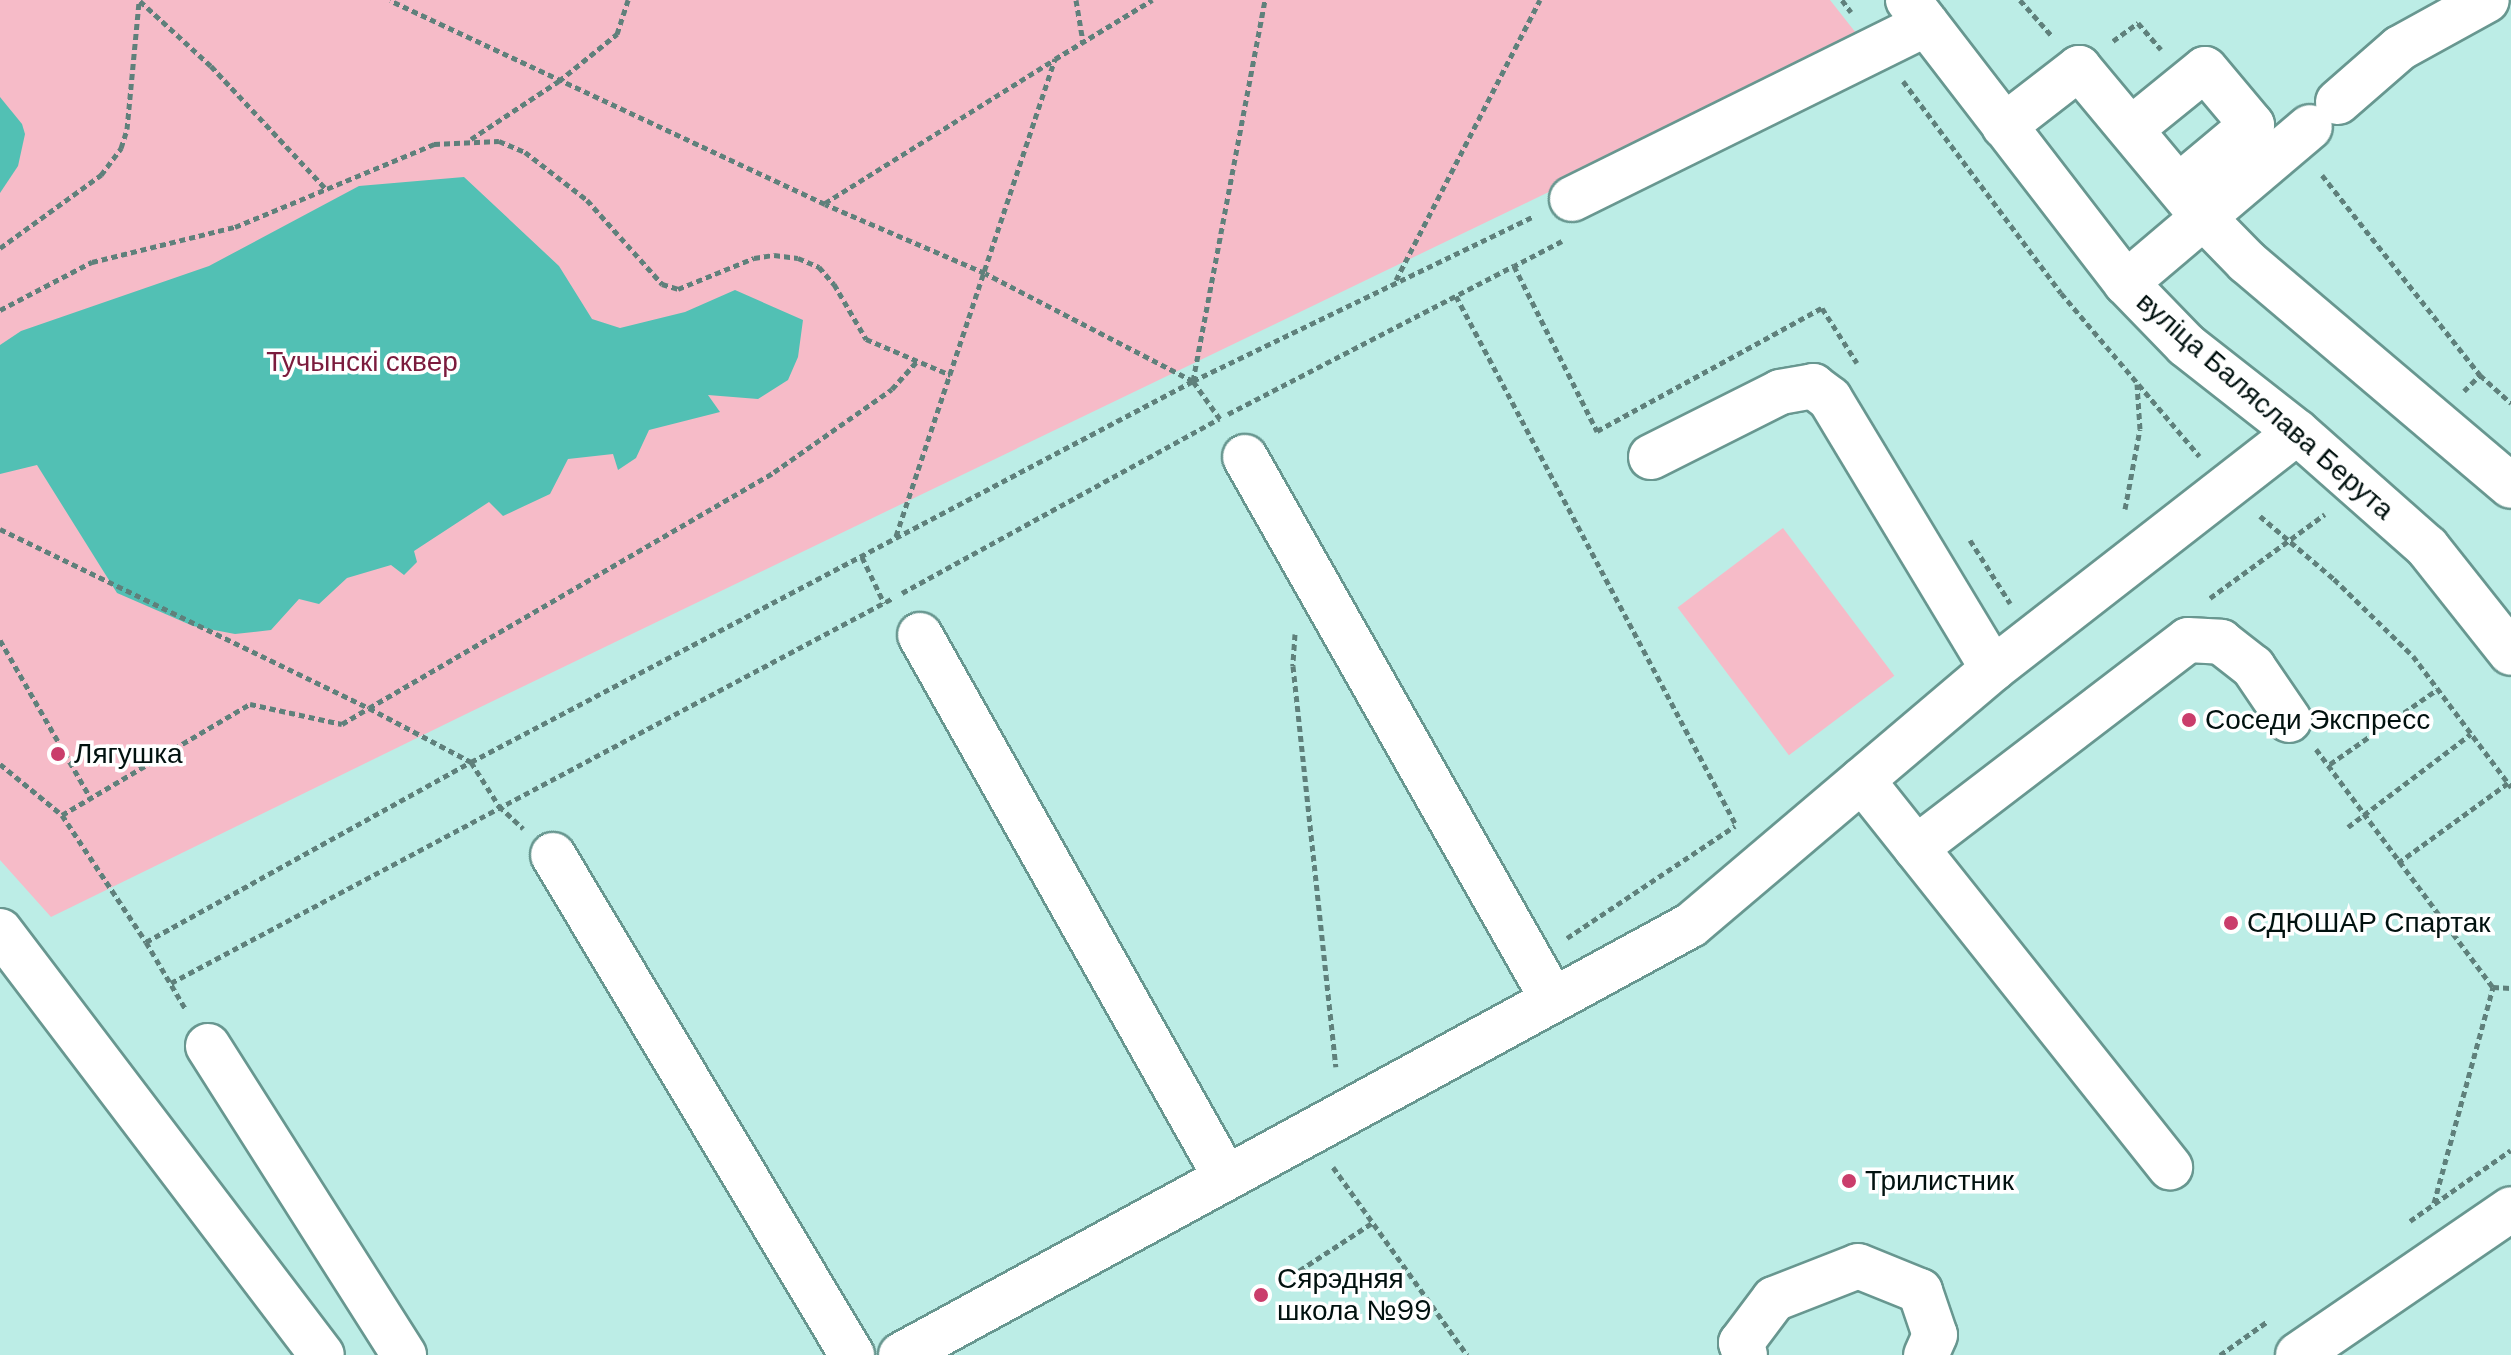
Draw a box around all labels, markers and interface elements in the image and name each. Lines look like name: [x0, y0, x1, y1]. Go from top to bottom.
street label: вуліца Баляслава Берута: [2130, 285, 2400, 527]
park label: Тучынскі сквер: [266, 345, 458, 379]
place label: Соседи Экспресс: [2205, 703, 2430, 737]
marker: Соседи Экспресс: [2180, 711, 2198, 729]
place label: Лягушка: [74, 737, 183, 771]
marker: Лягушка: [49, 745, 67, 763]
place label: СДЮШАР Спартак: [2247, 906, 2491, 940]
marker: СДЮШАР Спартак: [2222, 914, 2240, 932]
place label: Трилистник: [1865, 1164, 2014, 1198]
marker: Трилистник: [1840, 1172, 1858, 1190]
place label: Сярэдняя школа №99: [1277, 1262, 1432, 1328]
marker: Сярэдняя школа №99: [1252, 1286, 1270, 1304]

